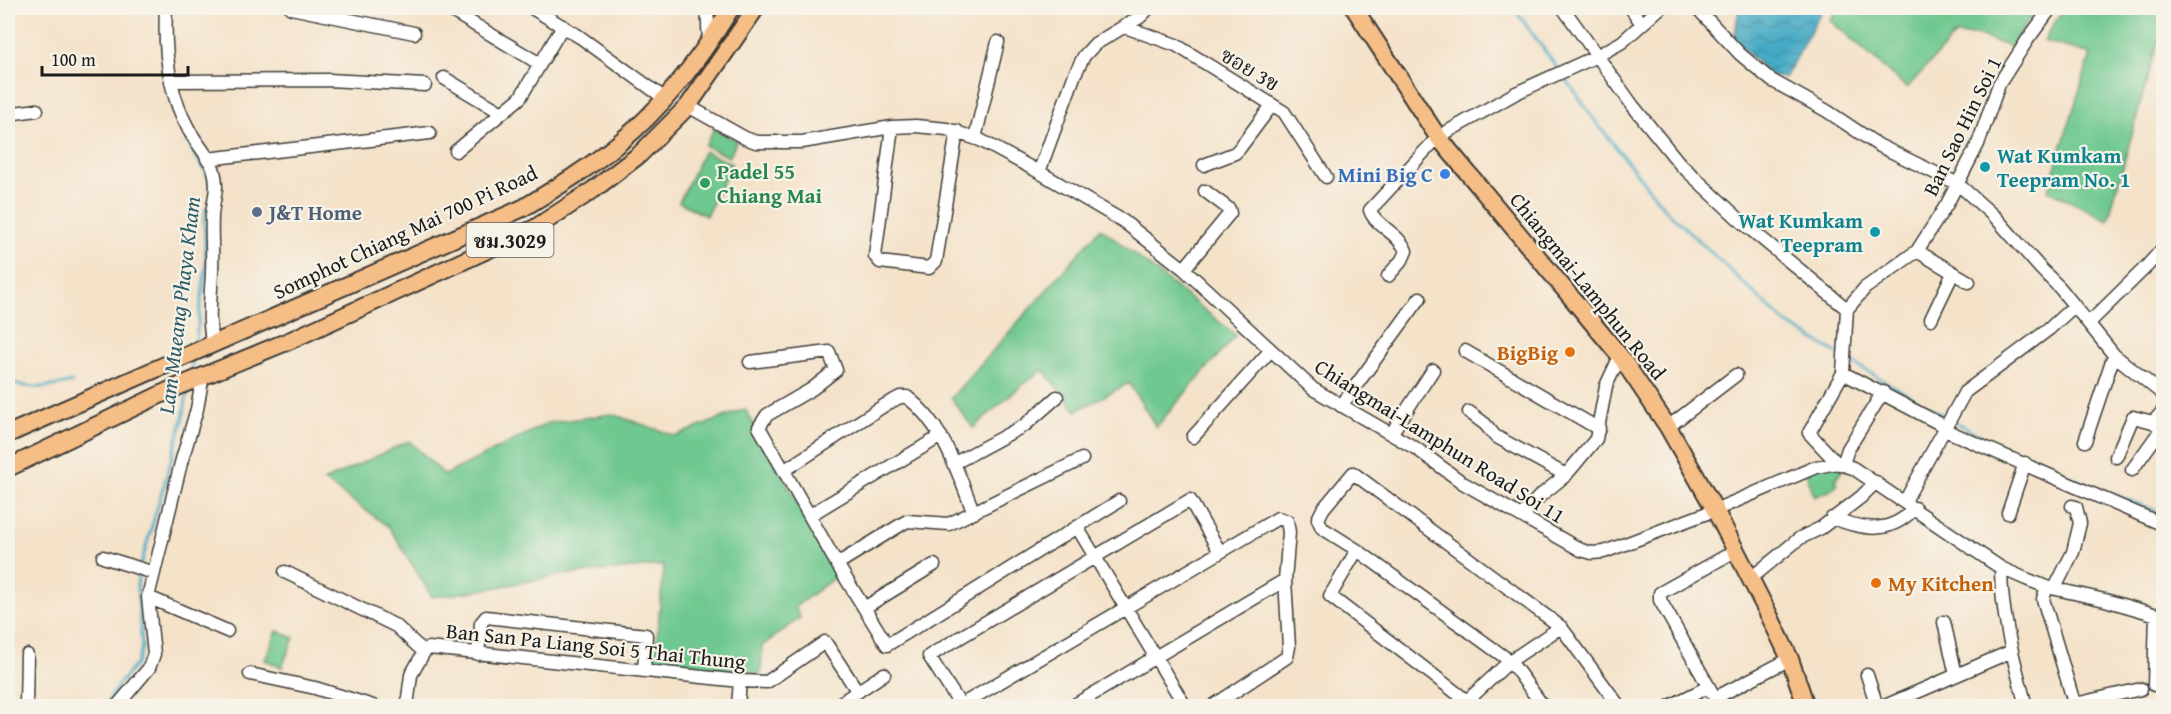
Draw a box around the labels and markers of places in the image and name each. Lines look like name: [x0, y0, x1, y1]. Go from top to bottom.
place label: Wat Kumkam Teepram No. 1: [1997, 140, 2131, 195]
place label: Padel 55 Chiang Mai: [717, 156, 822, 211]
place label: Mini Big C: [1338, 159, 1433, 190]
marker: Wat Kumkam Teepram No. 1: [1978, 160, 1992, 174]
marker: Mini Big C: [1438, 167, 1452, 181]
marker: Padel 55 Chiang Mai: [698, 176, 712, 190]
place label: J&T Home: [266, 197, 362, 228]
marker: J&T Home: [250, 205, 264, 219]
place label: Wat Kumkam Teepram: [1739, 205, 1863, 260]
marker: Wat Kumkam Teepram: [1868, 225, 1882, 239]
place label: BigBig: [1497, 337, 1559, 368]
marker: BigBig: [1563, 345, 1577, 359]
place label: My Kitchen: [1888, 568, 1994, 599]
marker: My Kitchen: [1869, 576, 1883, 590]

